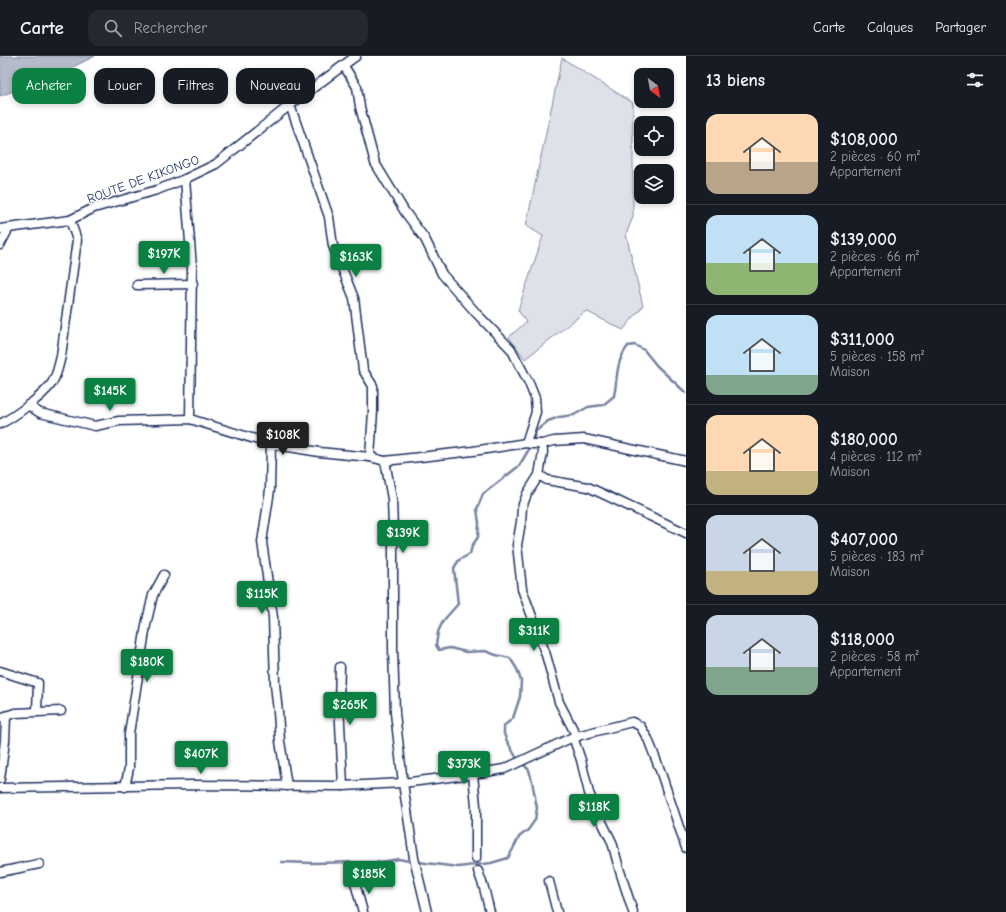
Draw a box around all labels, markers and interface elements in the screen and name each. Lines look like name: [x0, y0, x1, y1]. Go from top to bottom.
search box: [88, 10, 368, 46]
text: Carte: [20, 17, 64, 39]
icon: search: [102, 17, 124, 39]
text: Rechercher: [134, 19, 207, 37]
text: Carte: [813, 19, 845, 36]
text: Calques: [867, 19, 913, 36]
text: Partager: [935, 19, 986, 36]
chip: Acheter: [12, 68, 86, 104]
chip: Louer: [94, 68, 155, 104]
chip: Filtres: [163, 68, 228, 104]
chip: Nouveau: [236, 68, 315, 104]
north arrow: [634, 68, 674, 108]
map controls: [634, 68, 674, 204]
icon: filters: [964, 69, 986, 91]
text: 13 biens: [706, 71, 765, 90]
button: locate: [634, 116, 674, 156]
icon: home: [738, 130, 786, 178]
text: $108,000: [830, 130, 898, 149]
text: 2 pièces · 60 m²: [830, 149, 920, 164]
street label: ROUTE DE KIKONGO: [85, 152, 201, 206]
button: layers: [634, 164, 674, 204]
text: Appartement: [830, 164, 901, 179]
text: $139,000: [830, 230, 897, 249]
icon: home: [738, 231, 786, 279]
pin: $197K: [136, 241, 192, 275]
pin: $163K: [328, 244, 384, 278]
text: $197K: [148, 246, 180, 261]
text: $163K: [339, 249, 373, 264]
text: 2 pièces · 66 m²: [830, 249, 919, 264]
text: Appartement: [830, 264, 901, 279]
text: $311,000: [830, 330, 894, 349]
icon: home: [738, 331, 786, 379]
text: 5 pièces · 158 m²: [830, 349, 924, 364]
text: Maison: [830, 364, 870, 379]
pin: $145K: [82, 378, 138, 412]
text: $145K: [93, 383, 127, 398]
pin: $108K: [255, 422, 311, 456]
text: $108K: [266, 427, 300, 442]
text: $180,000: [830, 430, 898, 449]
icon: home: [738, 431, 786, 479]
text: 4 pièces · 112 m²: [830, 449, 922, 464]
text: Maison: [830, 464, 870, 479]
pin: $139K: [375, 520, 431, 554]
text: $139K: [386, 525, 420, 540]
text: $407,000: [830, 530, 898, 549]
icon: home: [738, 531, 786, 579]
text: 5 pièces · 183 m²: [830, 549, 924, 564]
text: Maison: [830, 564, 870, 579]
pin: $115K: [234, 581, 290, 615]
text: $115K: [246, 586, 278, 601]
pin: $311K: [506, 618, 562, 652]
text: $311K: [518, 623, 550, 638]
text: $118,000: [830, 630, 895, 649]
icon: home: [738, 631, 786, 679]
pin: $180K: [119, 649, 175, 683]
text: 2 pièces · 58 m²: [830, 649, 919, 664]
text: $180K: [130, 654, 164, 669]
text: Appartement: [830, 664, 901, 679]
pin: $265K: [322, 692, 378, 726]
text: $265K: [332, 697, 368, 712]
pin: $407K: [173, 741, 229, 775]
text: $407K: [184, 746, 218, 761]
pin: $373K: [436, 751, 492, 785]
text: $373K: [447, 756, 481, 771]
pin: $118K: [566, 794, 622, 828]
text: $118K: [578, 799, 610, 814]
pin: $185K: [341, 861, 397, 895]
text: $185K: [352, 866, 386, 881]

